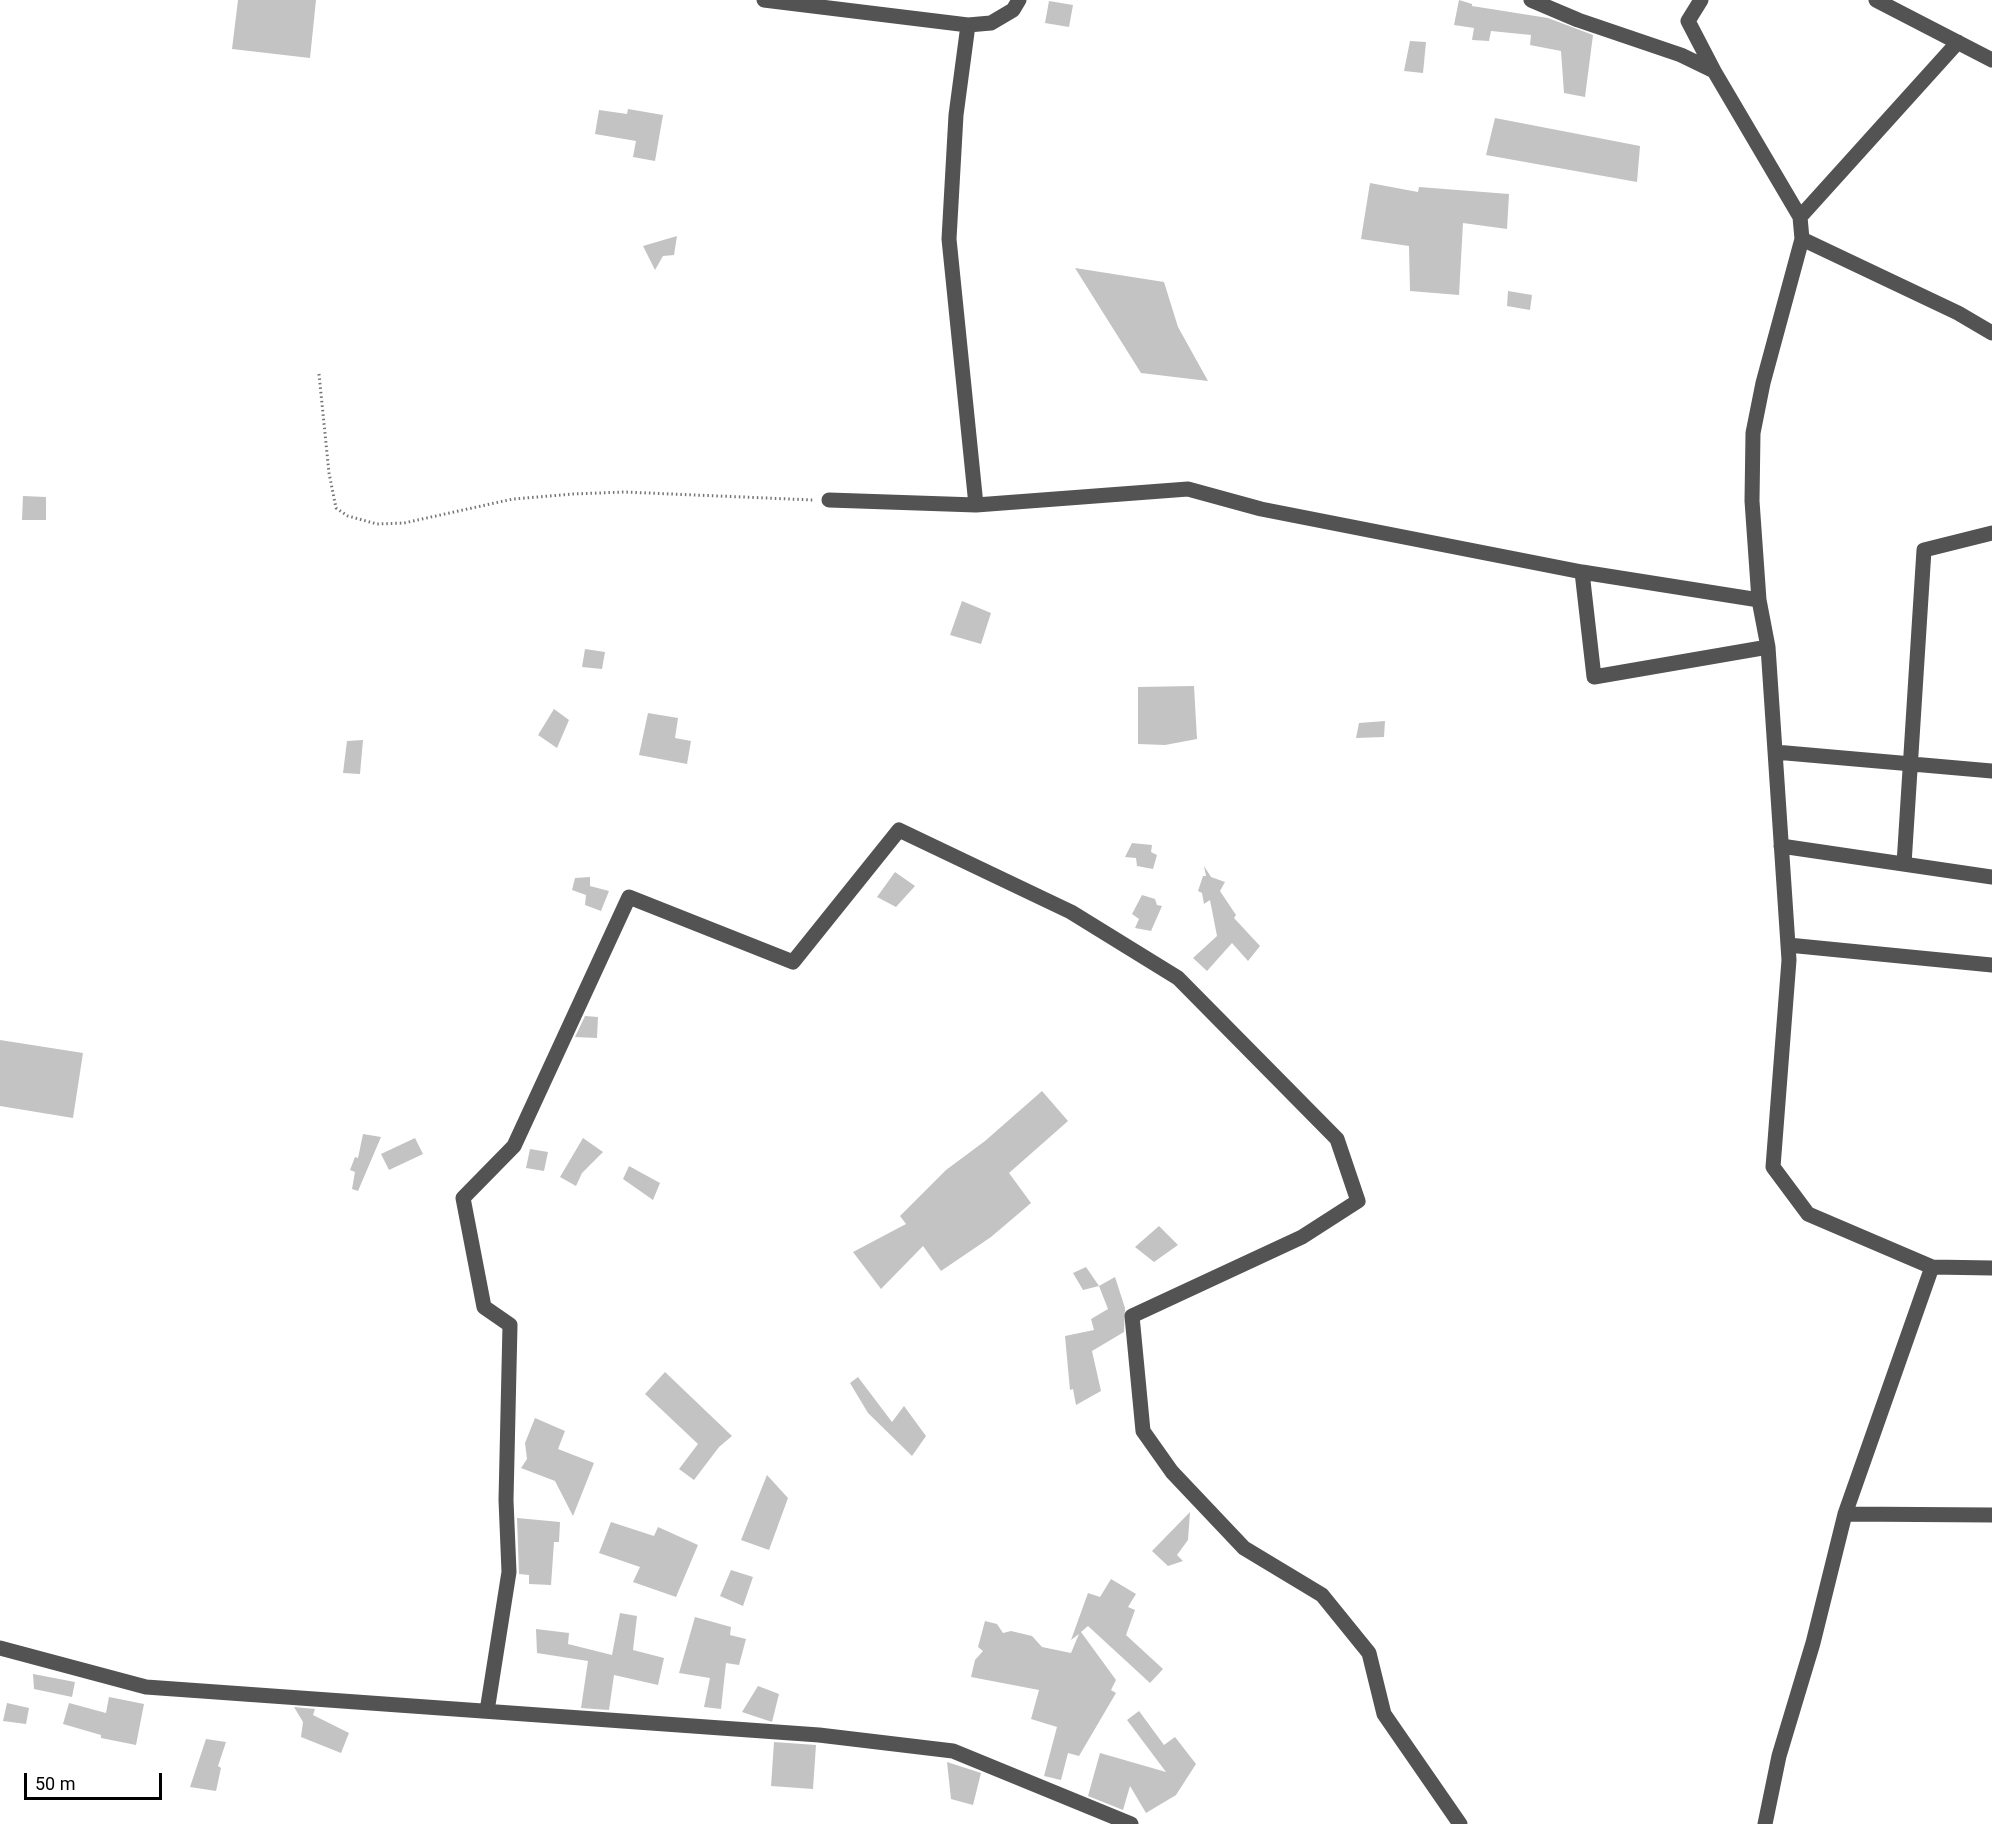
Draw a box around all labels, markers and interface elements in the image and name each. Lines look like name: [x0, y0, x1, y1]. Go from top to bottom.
scale bar: [27, 1761, 165, 1799]
text: 50 m: [35, 1773, 75, 1794]

